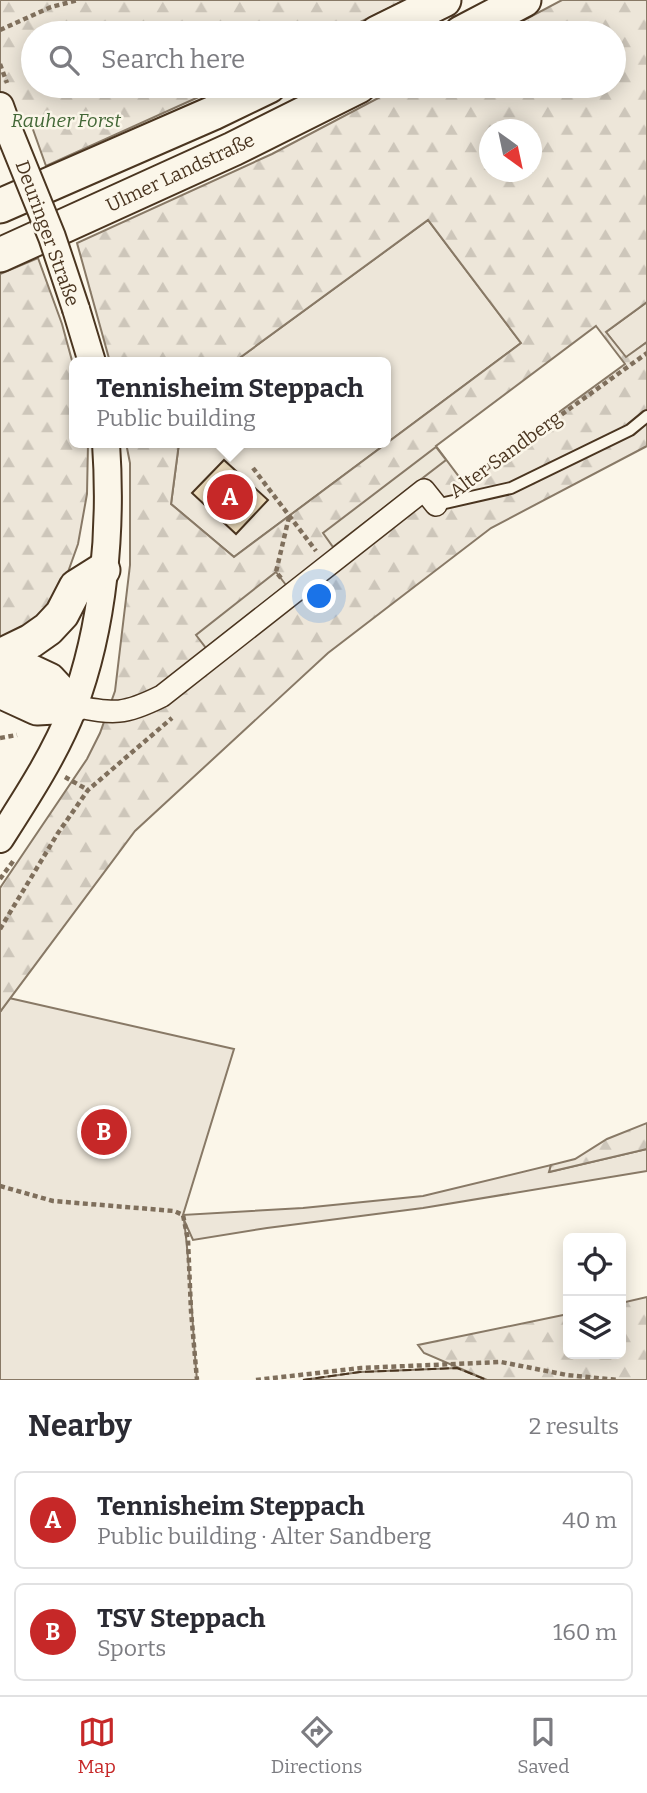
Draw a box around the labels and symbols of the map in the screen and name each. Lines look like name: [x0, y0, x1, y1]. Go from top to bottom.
park label: Rauher Forst: [11, 109, 121, 132]
north arrow: [479, 119, 542, 182]
street label: Ulmer Landstraße: [102, 128, 258, 217]
street label: Deuringer Straße: [11, 157, 85, 309]
street label: Alter Sandberg: [445, 406, 566, 503]
pin: A: [207, 471, 253, 523]
your location: [302, 579, 336, 613]
pin: B: [81, 1106, 127, 1158]

